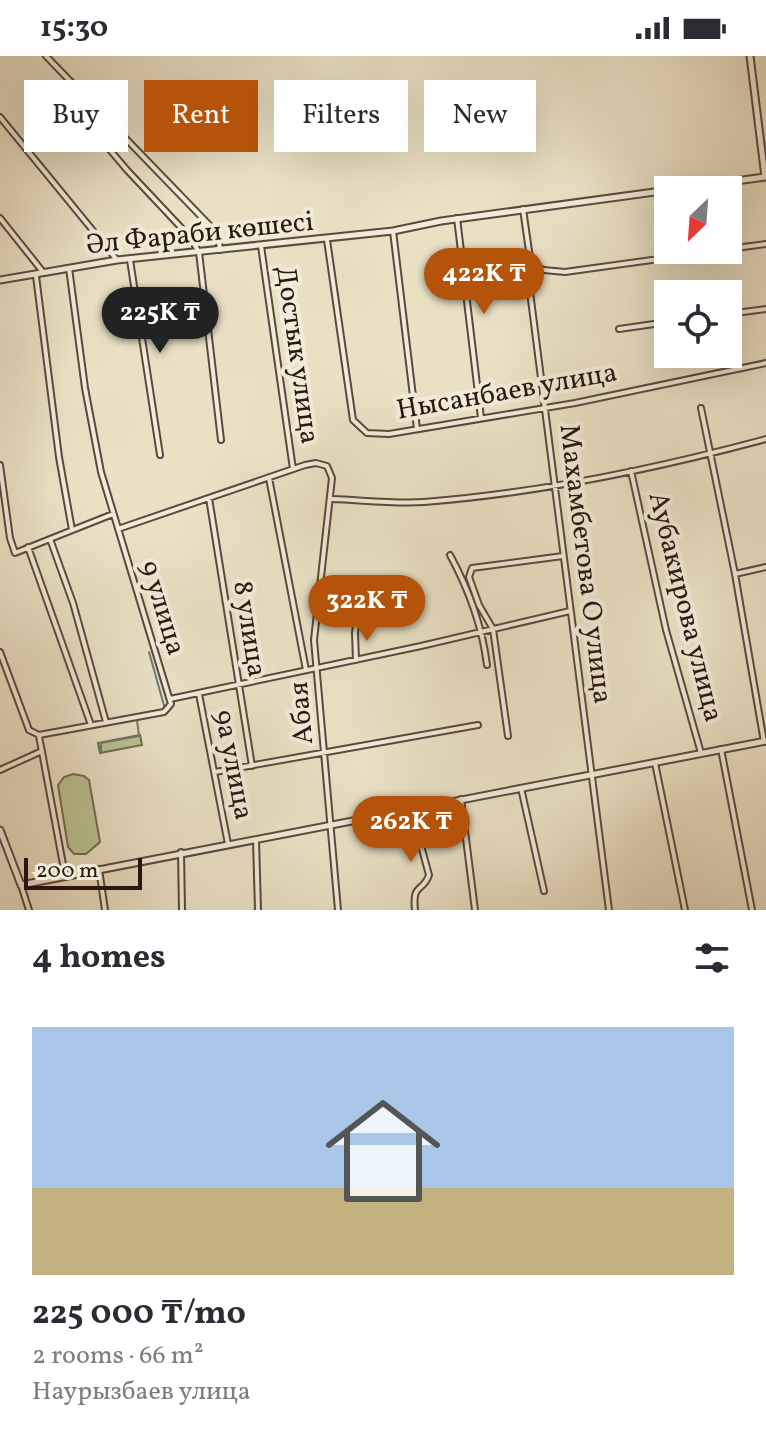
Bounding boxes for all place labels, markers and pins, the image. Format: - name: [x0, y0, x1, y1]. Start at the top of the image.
- pin: 422K ₸: [419, 248, 549, 316]
- pin: 225K ₸: [95, 287, 225, 355]
- pin: 322K ₸: [302, 575, 432, 643]
- pin: 262K ₸: [346, 796, 476, 864]

